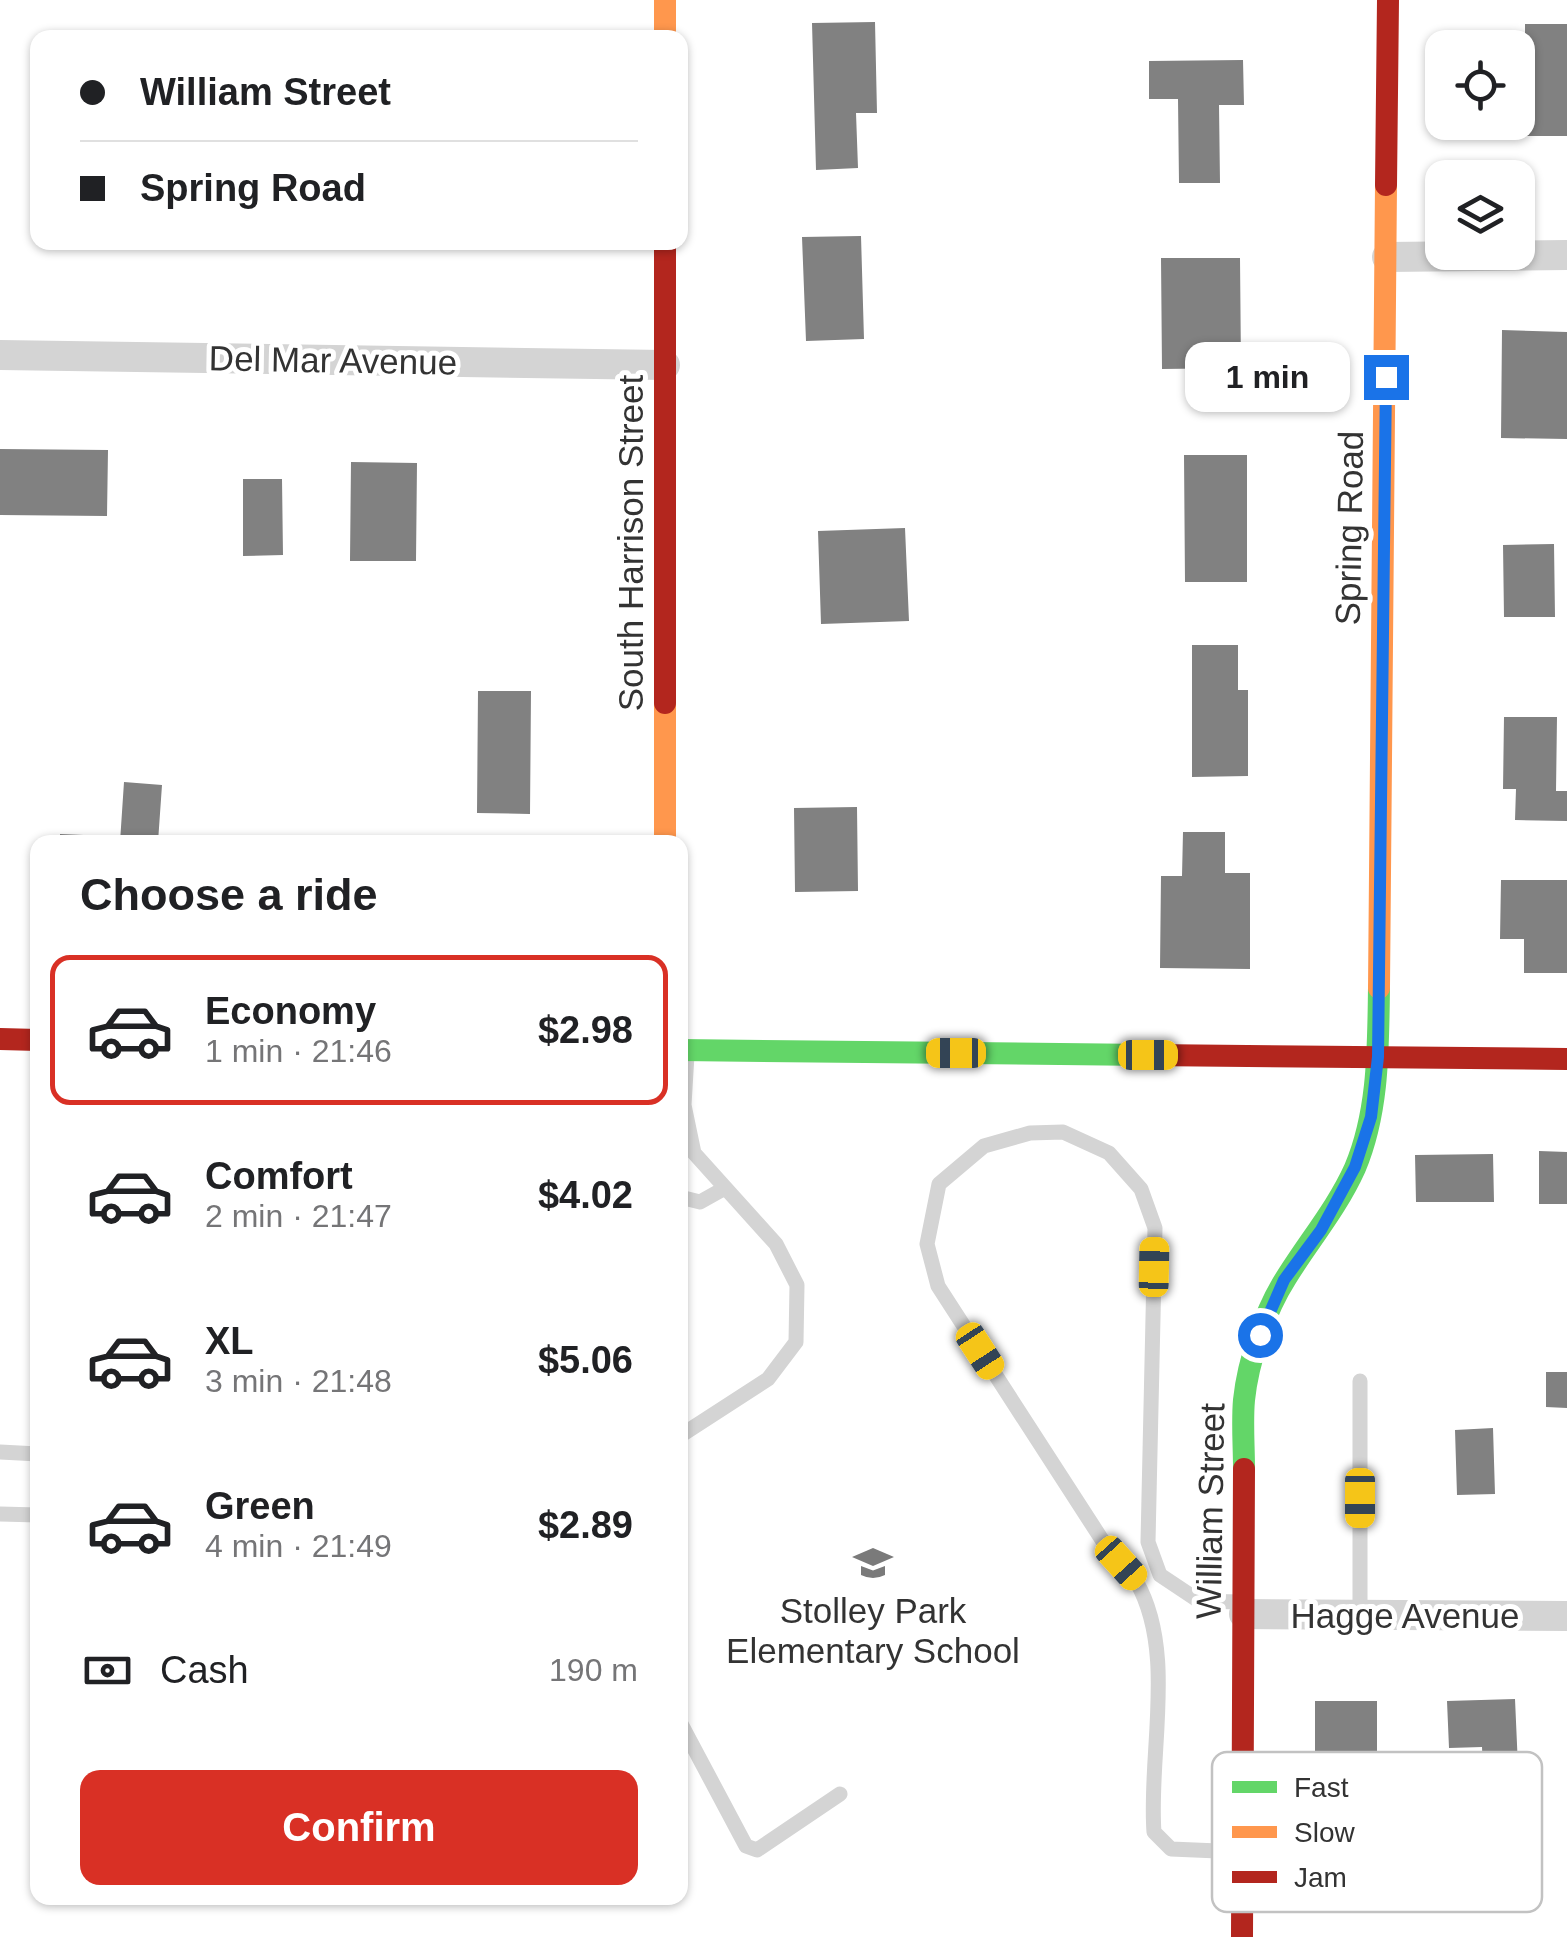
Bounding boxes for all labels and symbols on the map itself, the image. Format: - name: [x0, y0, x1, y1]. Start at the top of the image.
- street label: Del Mar Avenue: [208, 338, 458, 382]
- callout: 1 min: [1186, 342, 1351, 412]
- route end: [1364, 355, 1409, 400]
- street label: South Harrison Street: [611, 374, 650, 711]
- street label: Spring Road: [1328, 430, 1370, 626]
- car: [926, 1038, 986, 1068]
- car: [1118, 1040, 1178, 1070]
- car: [1138, 1237, 1170, 1297]
- route start: [1238, 1313, 1283, 1358]
- car: [951, 1318, 1009, 1384]
- street label: William Street: [1189, 1402, 1231, 1619]
- car: [1345, 1468, 1375, 1528]
- car: [1090, 1531, 1152, 1595]
- school or university icon: Stolley Park Elementary School: [852, 1542, 894, 1584]
- place label: Stolley Park Elementary School: [726, 1591, 1020, 1670]
- street label: Hagge Avenue: [1290, 1596, 1520, 1635]
- legend: [1212, 1752, 1542, 1912]
- text: Fast: [1294, 1772, 1349, 1803]
- text: Slow: [1294, 1817, 1355, 1848]
- text: Jam: [1294, 1862, 1347, 1893]

